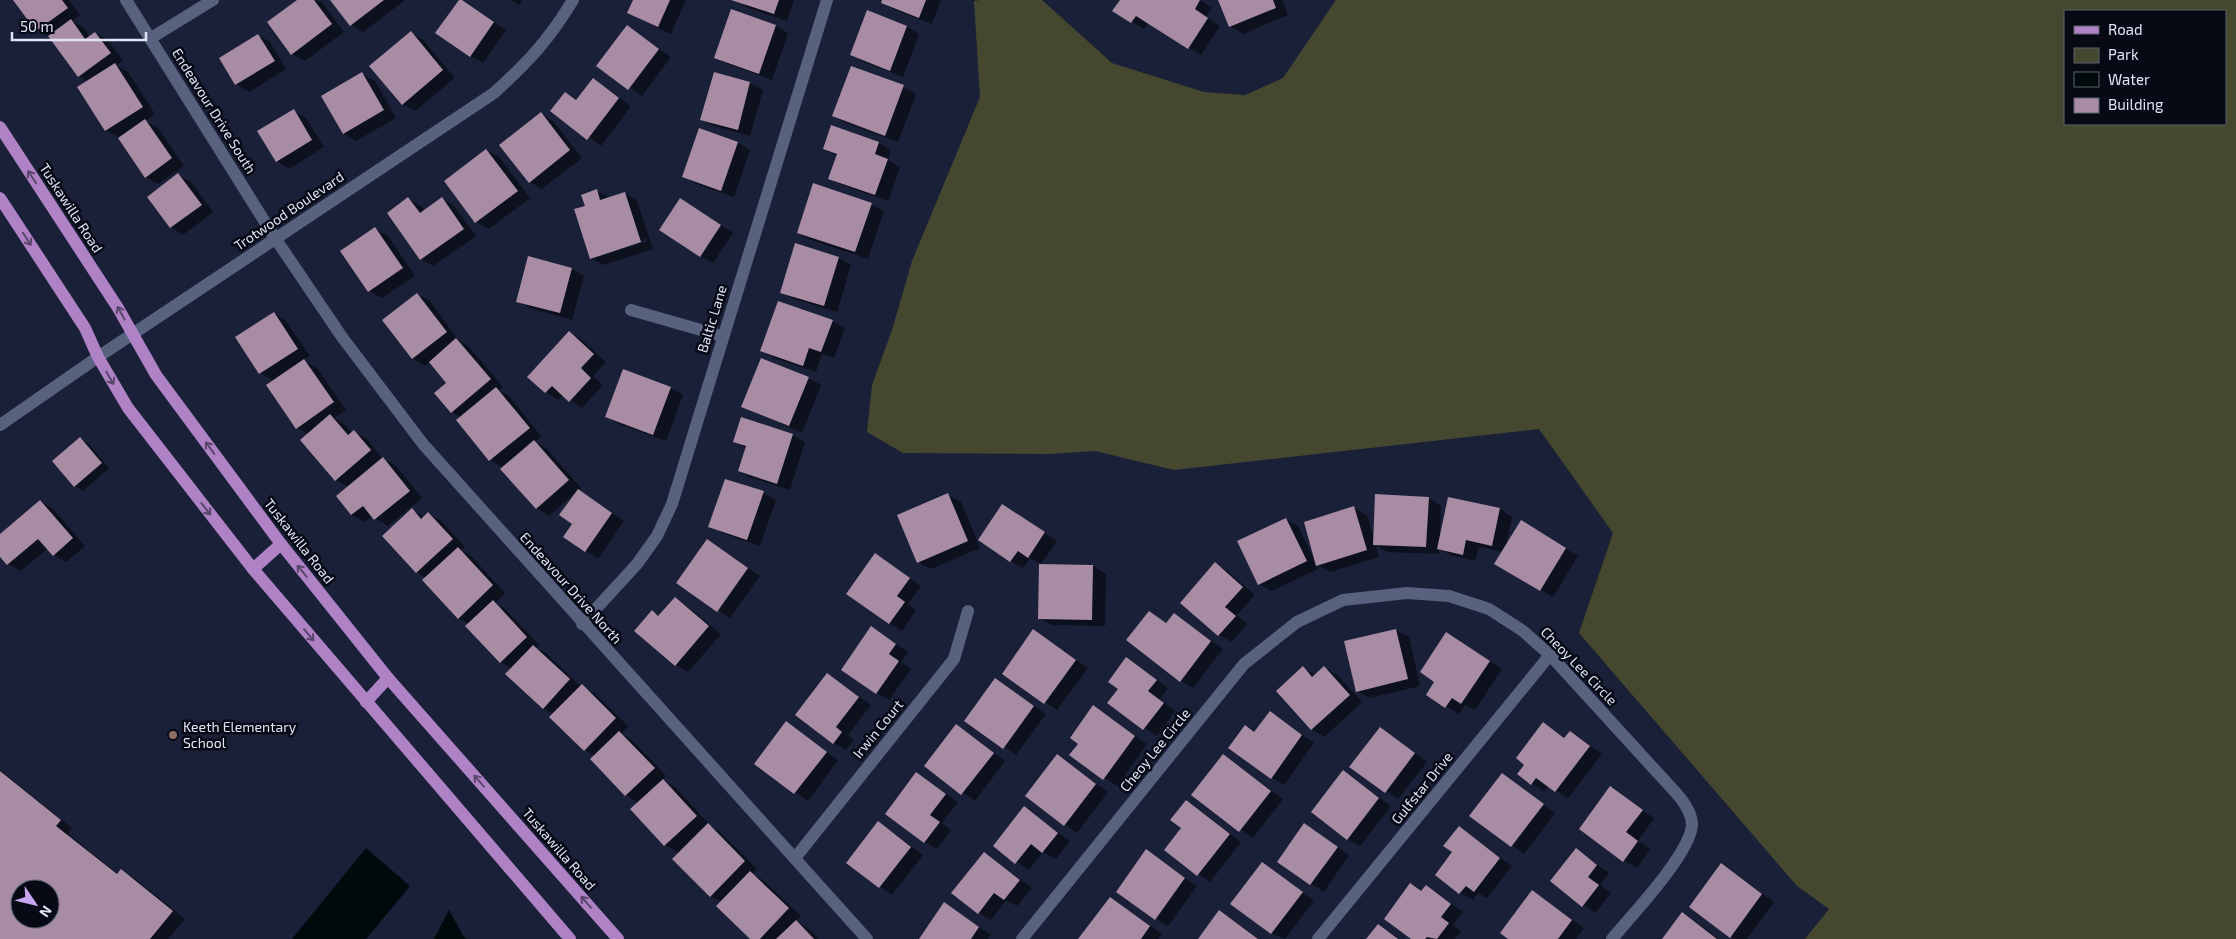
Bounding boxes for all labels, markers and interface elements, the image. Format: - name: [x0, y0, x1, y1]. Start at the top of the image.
- scale bar: [12, 10, 146, 42]
- legend: [2064, 10, 2226, 125]
- text: 50 m: [20, 17, 54, 35]
- text: Road: [2108, 20, 2143, 38]
- street label: Endeavour Drive South: [169, 45, 260, 177]
- text: Park: [2108, 45, 2139, 63]
- text: Water: [2108, 70, 2150, 88]
- text: Building: [2108, 95, 2164, 113]
- street label: Tuskawilla Road: [36, 160, 107, 256]
- street label: Trotwood Boulevard: [231, 168, 347, 254]
- one-way arrow: [27, 170, 37, 184]
- one-way arrow: [22, 231, 32, 245]
- street label: Baltic Lane: [693, 283, 730, 355]
- one-way arrow: [116, 306, 125, 321]
- one-way arrow: [106, 370, 116, 384]
- one-way arrow: [205, 442, 216, 455]
- street label: Tuskawilla Road: [261, 495, 338, 587]
- one-way arrow: [201, 502, 212, 515]
- street label: Endeavour Drive North: [517, 528, 626, 647]
- one-way arrow: [297, 564, 308, 577]
- street label: Cheoy Lee Circle: [1538, 623, 1621, 708]
- one-way arrow: [303, 628, 314, 641]
- street label: Irwin Court: [849, 696, 906, 761]
- street label: Cheoy Lee Circle: [1116, 705, 1193, 795]
- place label: Keeth Elementary School: [183, 718, 297, 751]
- marker: Keeth Elementary School: [167, 729, 179, 741]
- street label: Gulfstar Drive: [1387, 748, 1456, 827]
- one-way arrow: [473, 774, 485, 787]
- street label: Tuskawilla Road: [519, 804, 600, 893]
- north arrow: [10, 879, 60, 929]
- one-way arrow: [580, 896, 592, 909]
- text: N: [36, 903, 56, 921]

